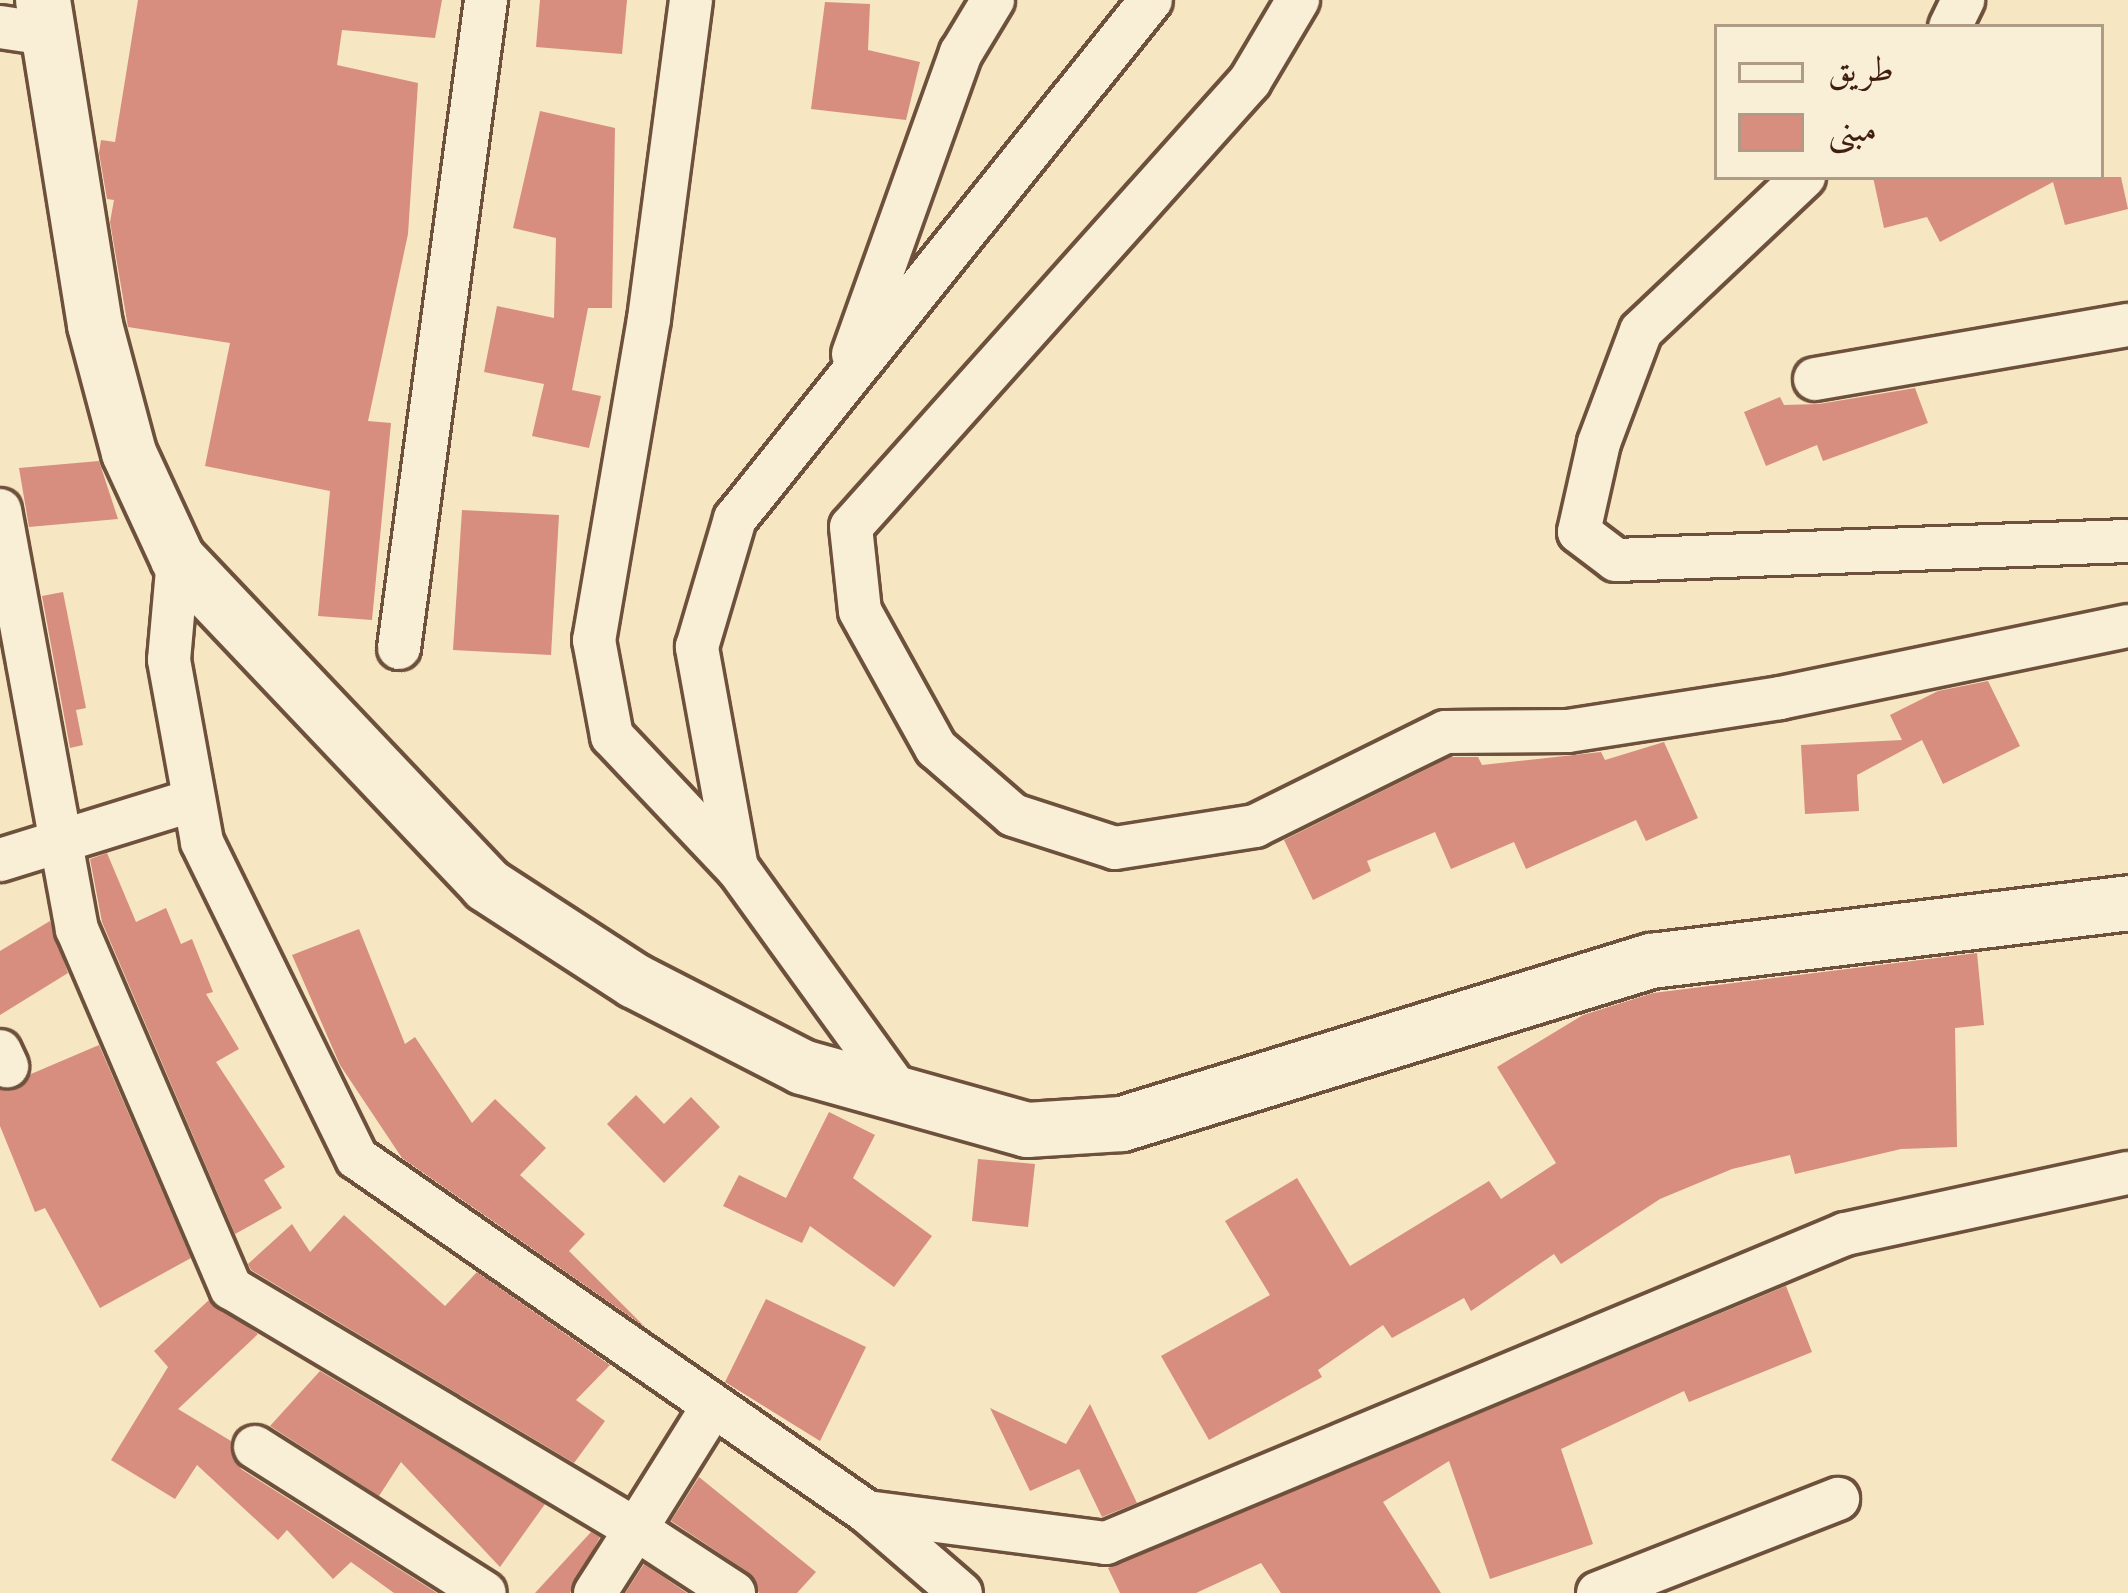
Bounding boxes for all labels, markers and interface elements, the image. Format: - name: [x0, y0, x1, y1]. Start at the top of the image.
- legend: [1714, 24, 2104, 180]
- text: طريق: [1828, 46, 1894, 90]
- text: مبنى: [1828, 106, 1877, 150]

